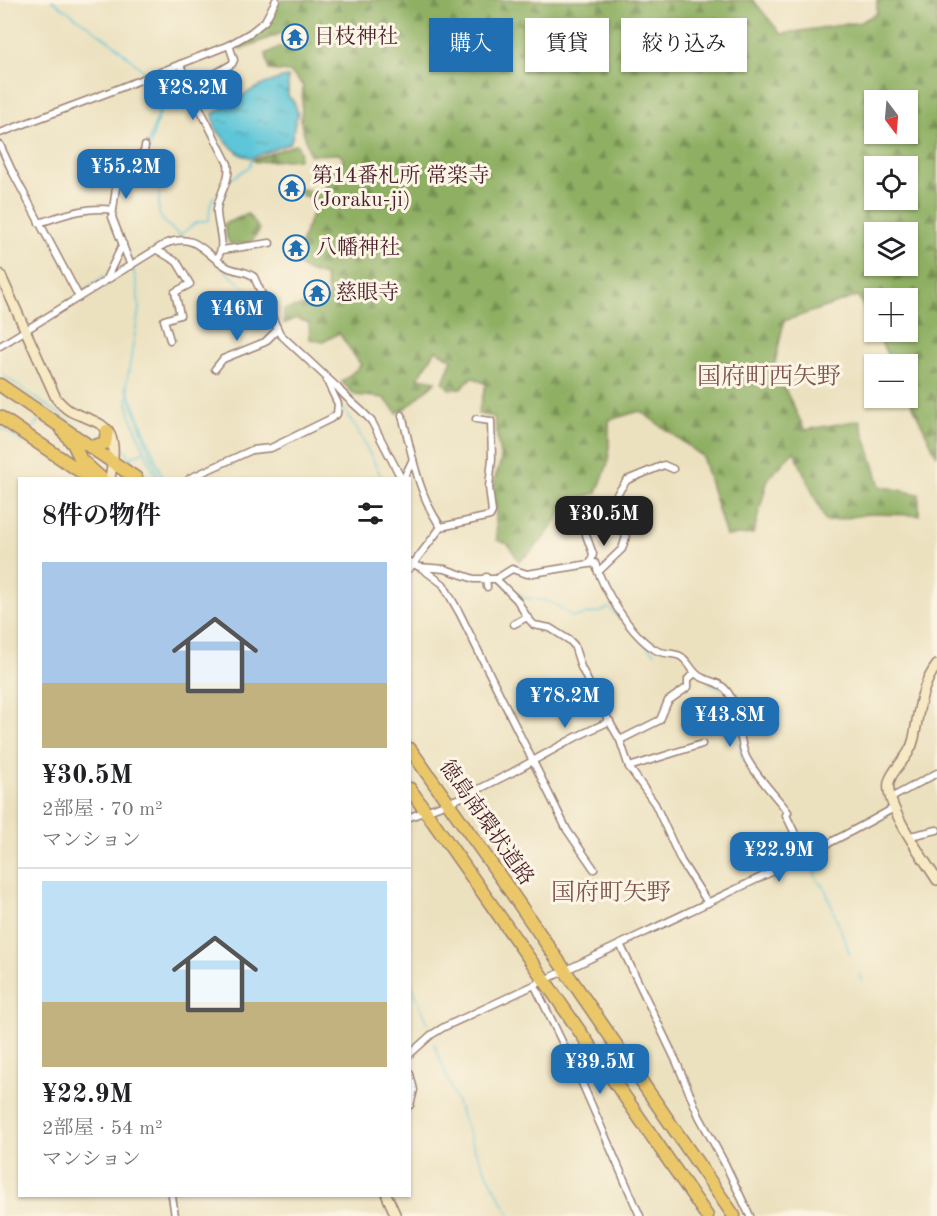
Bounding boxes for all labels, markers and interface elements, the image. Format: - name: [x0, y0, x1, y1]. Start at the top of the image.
- chip: 購入: [429, 18, 513, 72]
- chip: 賃貸: [525, 18, 609, 72]
- chip: 絞り込み: [621, 18, 747, 72]
- temple icon: 日枝神社: [280, 22, 310, 52]
- place label: 日枝神社: [314, 25, 398, 48]
- pin: ¥28.2M: [144, 70, 242, 121]
- text: ¥28.2M: [158, 79, 228, 99]
- north arrow: [864, 90, 918, 144]
- map controls: [864, 90, 918, 408]
- pin: ¥55.2M: [77, 149, 175, 200]
- button: locate: [864, 156, 918, 210]
- text: ¥55.2M: [91, 158, 161, 178]
- place label: 第14番札所 常楽寺 (Joraku-ji): [312, 164, 489, 211]
- temple icon: 第14番札所 常楽寺 (Joraku-ji): [277, 173, 307, 203]
- button: layers: [864, 222, 918, 276]
- temple icon: 八幡神社: [281, 233, 311, 263]
- place label: 八幡神社: [316, 236, 400, 259]
- temple icon: 慈眼寺: [302, 278, 332, 308]
- place label: 慈眼寺: [336, 281, 399, 304]
- button: +: [864, 288, 918, 342]
- pin: ¥46M: [201, 291, 273, 342]
- text: ¥46M: [211, 300, 263, 320]
- button: −: [864, 354, 918, 408]
- district label: 国府町西矢野: [697, 363, 841, 390]
- pin: ¥30.5M: [555, 496, 653, 547]
- icon: filters: [354, 497, 387, 530]
- text: 8件の物件: [42, 504, 161, 530]
- text: ¥30.5M: [569, 505, 639, 525]
- icon: home: [161, 601, 269, 709]
- pin: ¥78.2M: [516, 678, 614, 729]
- text: ¥78.2M: [530, 687, 600, 707]
- pin: ¥43.8M: [681, 697, 779, 748]
- text: ¥43.8M: [695, 706, 765, 726]
- street label: 徳島南環状道路: [435, 756, 538, 889]
- text: ¥30.5M: [42, 763, 133, 789]
- text: 2部屋 · 70 m²: [42, 800, 163, 820]
- text: マンション: [42, 831, 141, 851]
- pin: ¥22.9M: [730, 832, 828, 883]
- text: ¥22.9M: [744, 841, 814, 861]
- district label: 国府町矢野: [551, 879, 671, 906]
- icon: home: [161, 920, 269, 1028]
- pin: ¥39.5M: [551, 1044, 649, 1095]
- text: ¥39.5M: [565, 1053, 635, 1073]
- text: ¥22.9M: [42, 1082, 133, 1108]
- text: 2部屋 · 54 m²: [42, 1119, 163, 1139]
- text: マンション: [42, 1150, 141, 1170]

